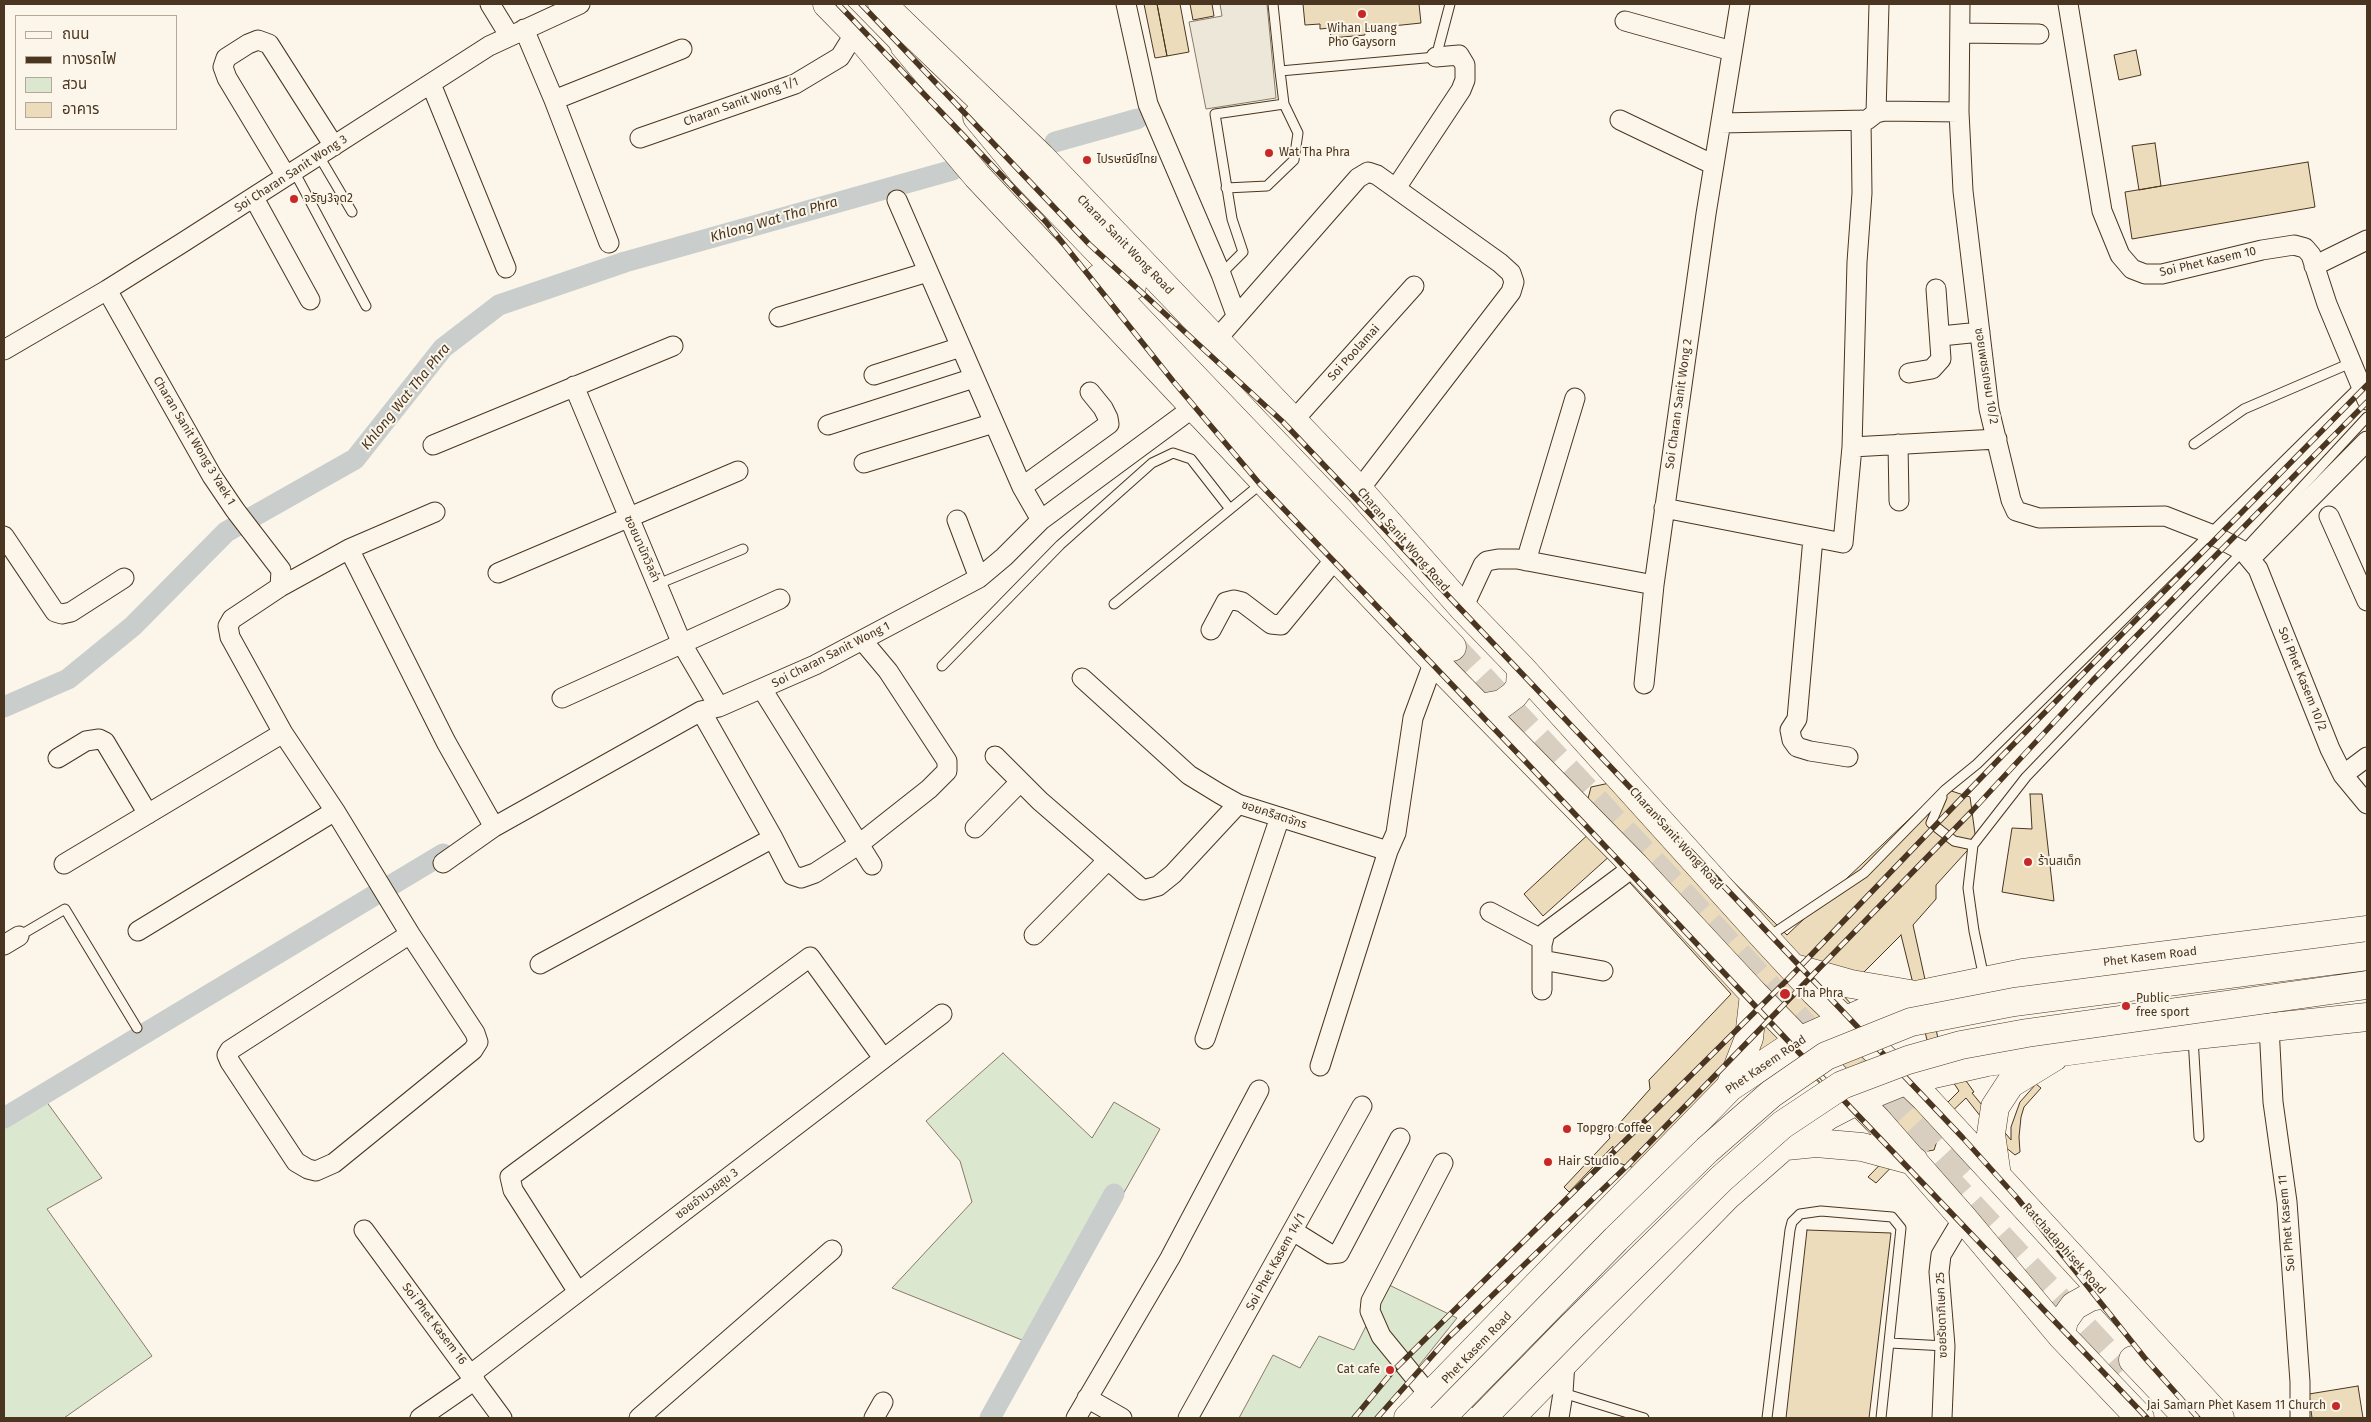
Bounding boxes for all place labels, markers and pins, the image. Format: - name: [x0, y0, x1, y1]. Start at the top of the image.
- marker: Wihan Luang Pho Gaysorn: [1356, 8, 1368, 20]
- place label: Wihan Luang Pho Gaysorn: [1327, 22, 1397, 50]
- place label: Wat Tha Phra: [1279, 146, 1350, 160]
- marker: Wat Tha Phra: [1263, 147, 1275, 159]
- place label: ไปรษณีย์ไทย: [1097, 153, 1157, 167]
- marker: ไปรษณีย์ไทย: [1081, 154, 1093, 166]
- place label: จรัญ3จุด2: [304, 192, 353, 206]
- marker: จรัญ3จุด2: [288, 193, 300, 205]
- place label: ร้านสเต็ก: [2038, 855, 2081, 869]
- marker: ร้านสเต็ก: [2022, 856, 2034, 868]
- marker: Tha Phra: [1778, 987, 1792, 1001]
- place label: Tha Phra: [1796, 987, 1843, 1001]
- place label: Public free sport: [2136, 992, 2189, 1020]
- marker: Public free sport: [2120, 1000, 2132, 1012]
- place label: Topgro Coffee: [1577, 1122, 1652, 1136]
- marker: Topgro Coffee: [1561, 1123, 1573, 1135]
- place label: Hair Studio: [1558, 1155, 1619, 1169]
- marker: Hair Studio: [1542, 1156, 1554, 1168]
- place label: Cat cafe: [1337, 1363, 1380, 1377]
- marker: Cat cafe: [1384, 1364, 1396, 1376]
- place label: Jai Samarn Phet Kasem 11 Church: [2147, 1399, 2326, 1413]
- marker: Jai Samarn Phet Kasem 11 Church: [2330, 1400, 2342, 1412]

